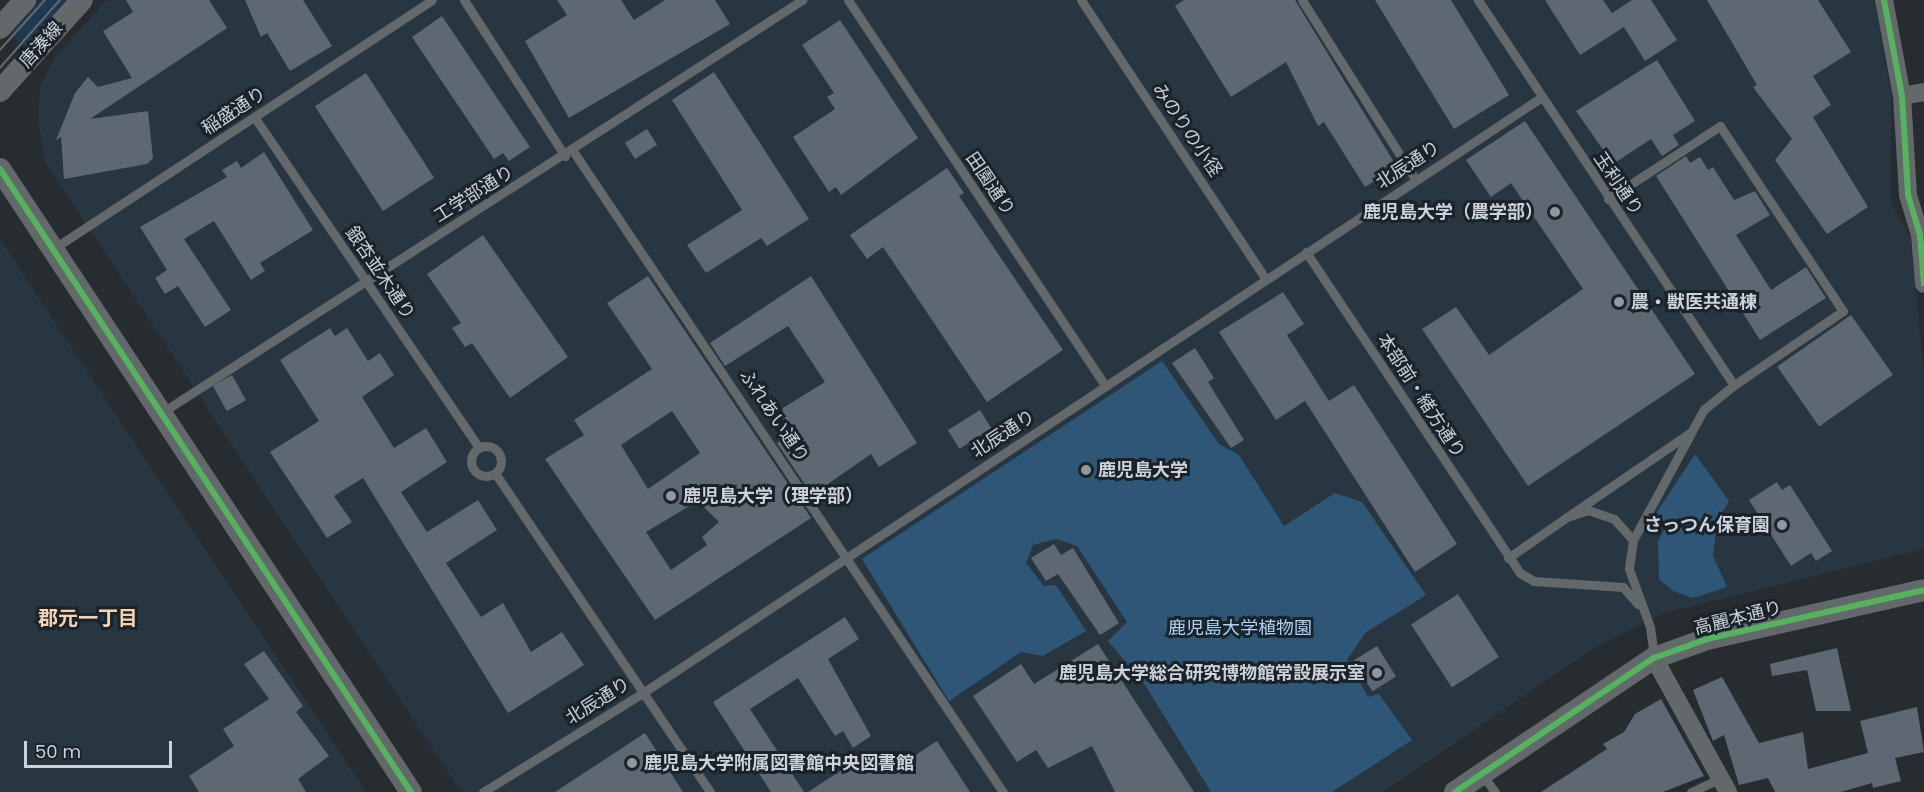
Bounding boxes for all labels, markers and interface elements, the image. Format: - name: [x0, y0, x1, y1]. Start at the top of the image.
- street label: 唐湊線: [15, 18, 67, 72]
- street label: みのりの小径: [1148, 79, 1226, 181]
- street label: 稲盛通り: [198, 82, 270, 140]
- street label: 北辰通り: [1372, 136, 1444, 194]
- street label: 田園通り: [961, 148, 1019, 220]
- street label: 玉利通り: [1589, 148, 1647, 220]
- street label: 工学部通り: [430, 161, 518, 227]
- place label: 鹿児島大学（農学部）: [1363, 201, 1543, 223]
- marker: 鹿児島大学（農学部）: [1548, 205, 1562, 219]
- street label: 銀杏並木通り: [341, 222, 419, 324]
- place label: 農・獣医共通棟: [1631, 291, 1757, 313]
- marker: 農・獣医共通棟: [1612, 295, 1626, 309]
- street label: 本部前・緒方通り: [1373, 330, 1469, 462]
- street label: ふれあい通り: [735, 365, 813, 467]
- street label: 北辰通り: [967, 405, 1039, 463]
- place label: 鹿児島大学: [1098, 459, 1188, 481]
- marker: 鹿児島大学: [1079, 463, 1093, 477]
- place label: 鹿児島大学（理学部）: [683, 485, 863, 507]
- marker: 鹿児島大学（理学部）: [664, 489, 678, 503]
- place label: さっつん保育園: [1644, 514, 1770, 536]
- marker: さっつん保育園: [1775, 518, 1789, 532]
- street label: 高麗本通り: [1692, 597, 1784, 639]
- district label: 郡元一丁目: [38, 606, 138, 630]
- park label: 鹿児島大学植物園: [1168, 617, 1312, 639]
- place label: 鹿児島大学総合研究博物館常設展示室: [1059, 662, 1365, 684]
- marker: 鹿児島大学総合研究博物館常設展示室: [1370, 666, 1384, 680]
- street label: 北辰通り: [562, 673, 634, 729]
- scale bar: [27, 729, 176, 767]
- text: 50 m: [35, 739, 81, 764]
- place label: 鹿児島大学附属図書館中央図書館: [644, 752, 914, 774]
- marker: 鹿児島大学附属図書館中央図書館: [625, 756, 639, 770]

